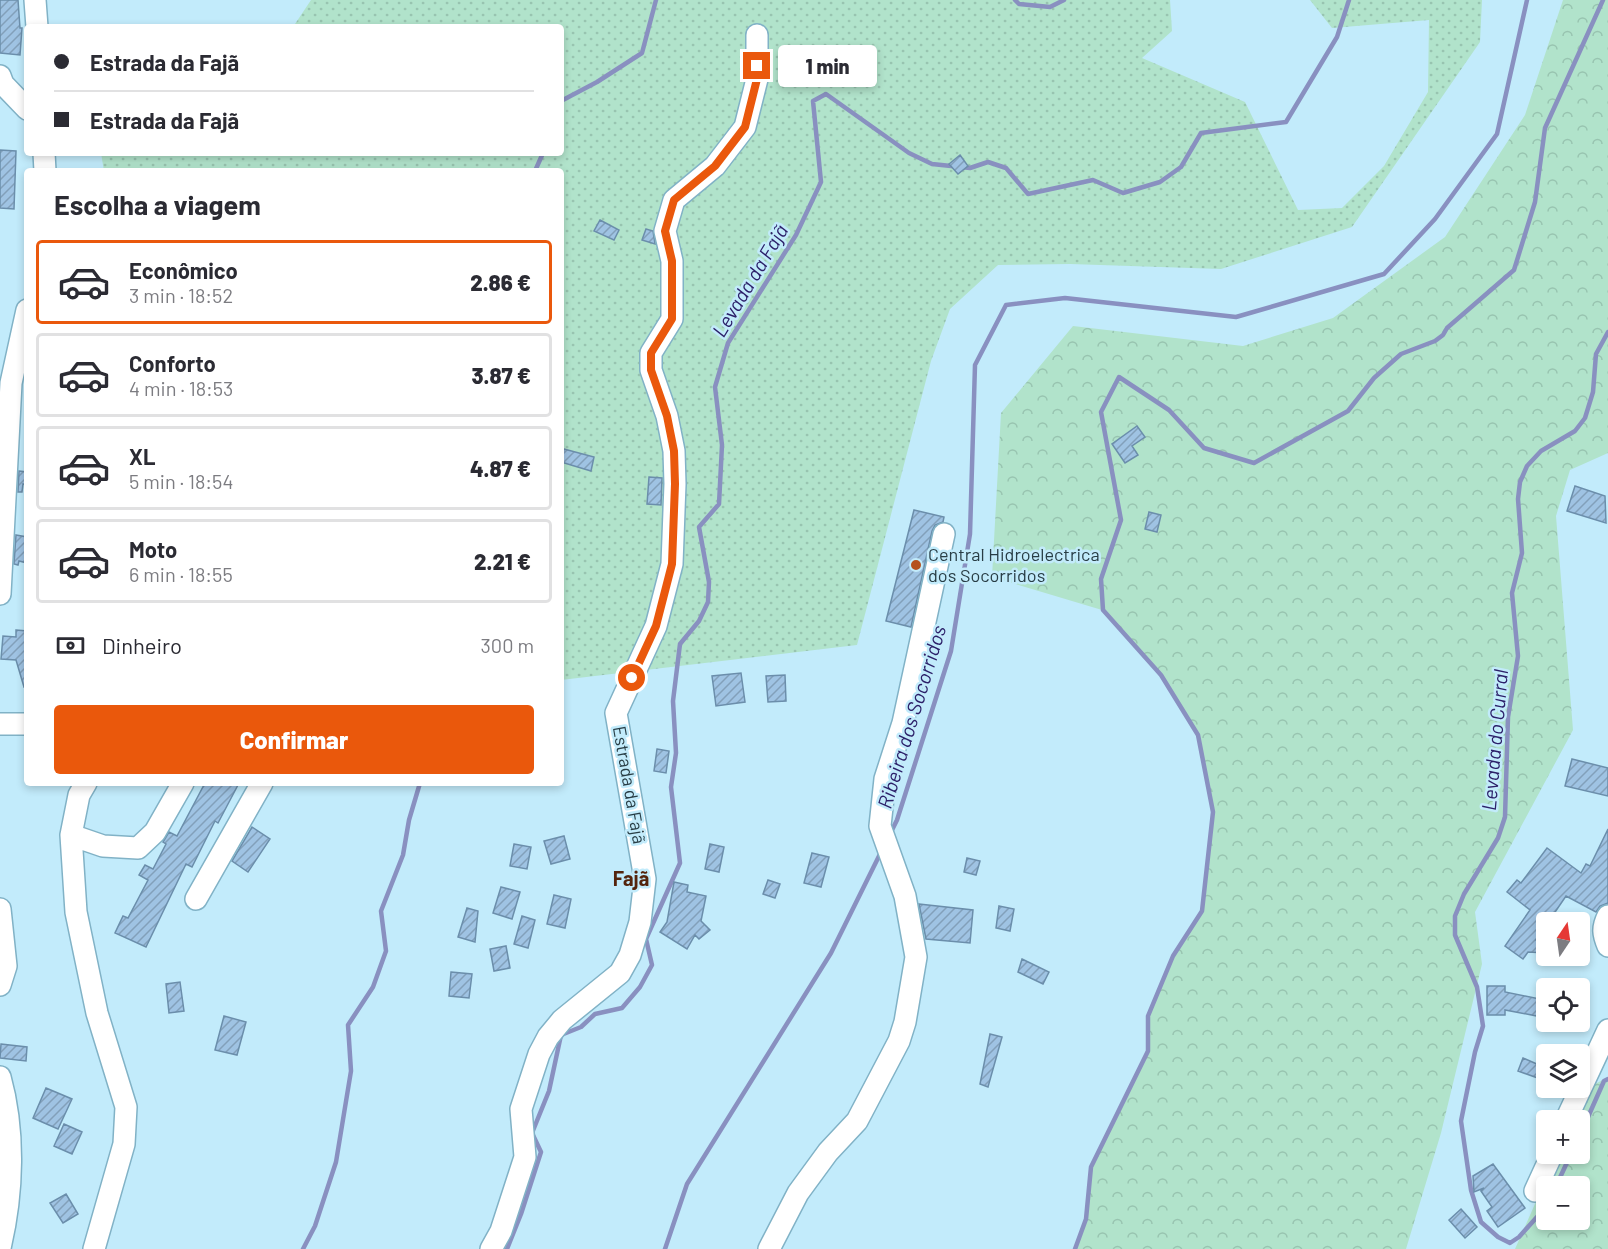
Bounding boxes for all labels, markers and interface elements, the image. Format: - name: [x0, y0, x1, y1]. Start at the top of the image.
- callout: 1 min: [778, 45, 877, 87]
- text: Estrada da Fajã: [90, 49, 239, 75]
- route end: [743, 52, 770, 79]
- text: 1 min: [806, 54, 849, 78]
- text: Estrada da Fajã: [90, 107, 239, 133]
- text: Escolha a viagem: [54, 188, 261, 220]
- water label: Levada da Fajã: [706, 220, 792, 341]
- icon: car: [57, 255, 111, 309]
- text: Econômico: [129, 257, 238, 283]
- text: 2.86 €: [470, 269, 531, 295]
- text: 3 min · 18:52: [129, 283, 233, 307]
- icon: car: [57, 348, 111, 402]
- text: Conforto: [129, 350, 216, 376]
- text: 3.87 €: [472, 362, 531, 388]
- text: 4 min · 18:53: [129, 376, 233, 400]
- icon: car: [57, 441, 111, 495]
- text: XL: [129, 443, 155, 469]
- text: 4.87 €: [470, 455, 531, 481]
- text: 5 min · 18:54: [129, 469, 233, 493]
- icon: car: [57, 534, 111, 588]
- text: Moto: [129, 536, 177, 562]
- place label: Central Hidroelectrica dos Socorridos: [928, 543, 1100, 586]
- text: 2.21 €: [474, 548, 531, 574]
- marker: Central Hidroelectrica dos Socorridos: [909, 558, 923, 572]
- text: 6 min · 18:55: [129, 562, 233, 586]
- water label: Ribeira dos Socorridos: [872, 622, 950, 811]
- icon: cash: [54, 629, 87, 662]
- text: Dinheiro: [102, 632, 182, 658]
- text: 300 m: [481, 633, 534, 657]
- route start: [618, 664, 645, 691]
- water label: Levada do Curral: [1476, 668, 1512, 812]
- button: Confirmar: [54, 705, 534, 774]
- street label: Estrada da Fajã: [609, 724, 651, 846]
- district label: Fajã: [613, 866, 649, 890]
- north arrow: [1536, 912, 1590, 966]
- map controls: [1536, 912, 1590, 1230]
- button: locate: [1536, 978, 1590, 1032]
- button: layers: [1536, 1044, 1590, 1098]
- button: +: [1536, 1110, 1590, 1164]
- button: −: [1536, 1176, 1590, 1230]

